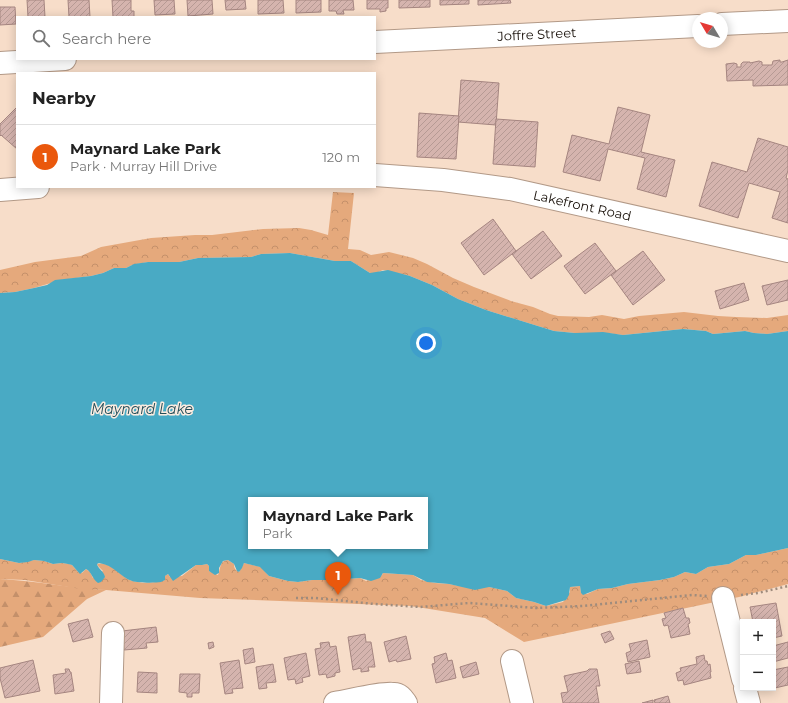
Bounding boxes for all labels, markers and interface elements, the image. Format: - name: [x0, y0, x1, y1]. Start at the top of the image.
- north arrow: [692, 12, 728, 48]
- search box: [16, 16, 376, 60]
- street label: Joffre Street: [496, 24, 577, 44]
- icon: search: [30, 27, 52, 49]
- text: Search here: [62, 29, 151, 48]
- text: Nearby: [32, 88, 96, 108]
- text: Maynard Lake Park: [70, 139, 221, 158]
- text: 1: [42, 149, 48, 165]
- text: 120 m: [322, 149, 360, 165]
- text: Park · Murray Hill Drive: [70, 158, 217, 174]
- street label: Lakefront Road: [532, 186, 633, 224]
- your location: [416, 333, 436, 353]
- water label: Maynard Lake: [91, 400, 193, 418]
- popup: [248, 497, 428, 549]
- text: Maynard Lake Park: [263, 506, 413, 525]
- text: Park: [263, 525, 292, 541]
- pin: 1: [325, 562, 351, 595]
- map controls: [740, 619, 776, 691]
- button: +: [740, 619, 776, 655]
- button: −: [740, 655, 776, 691]

